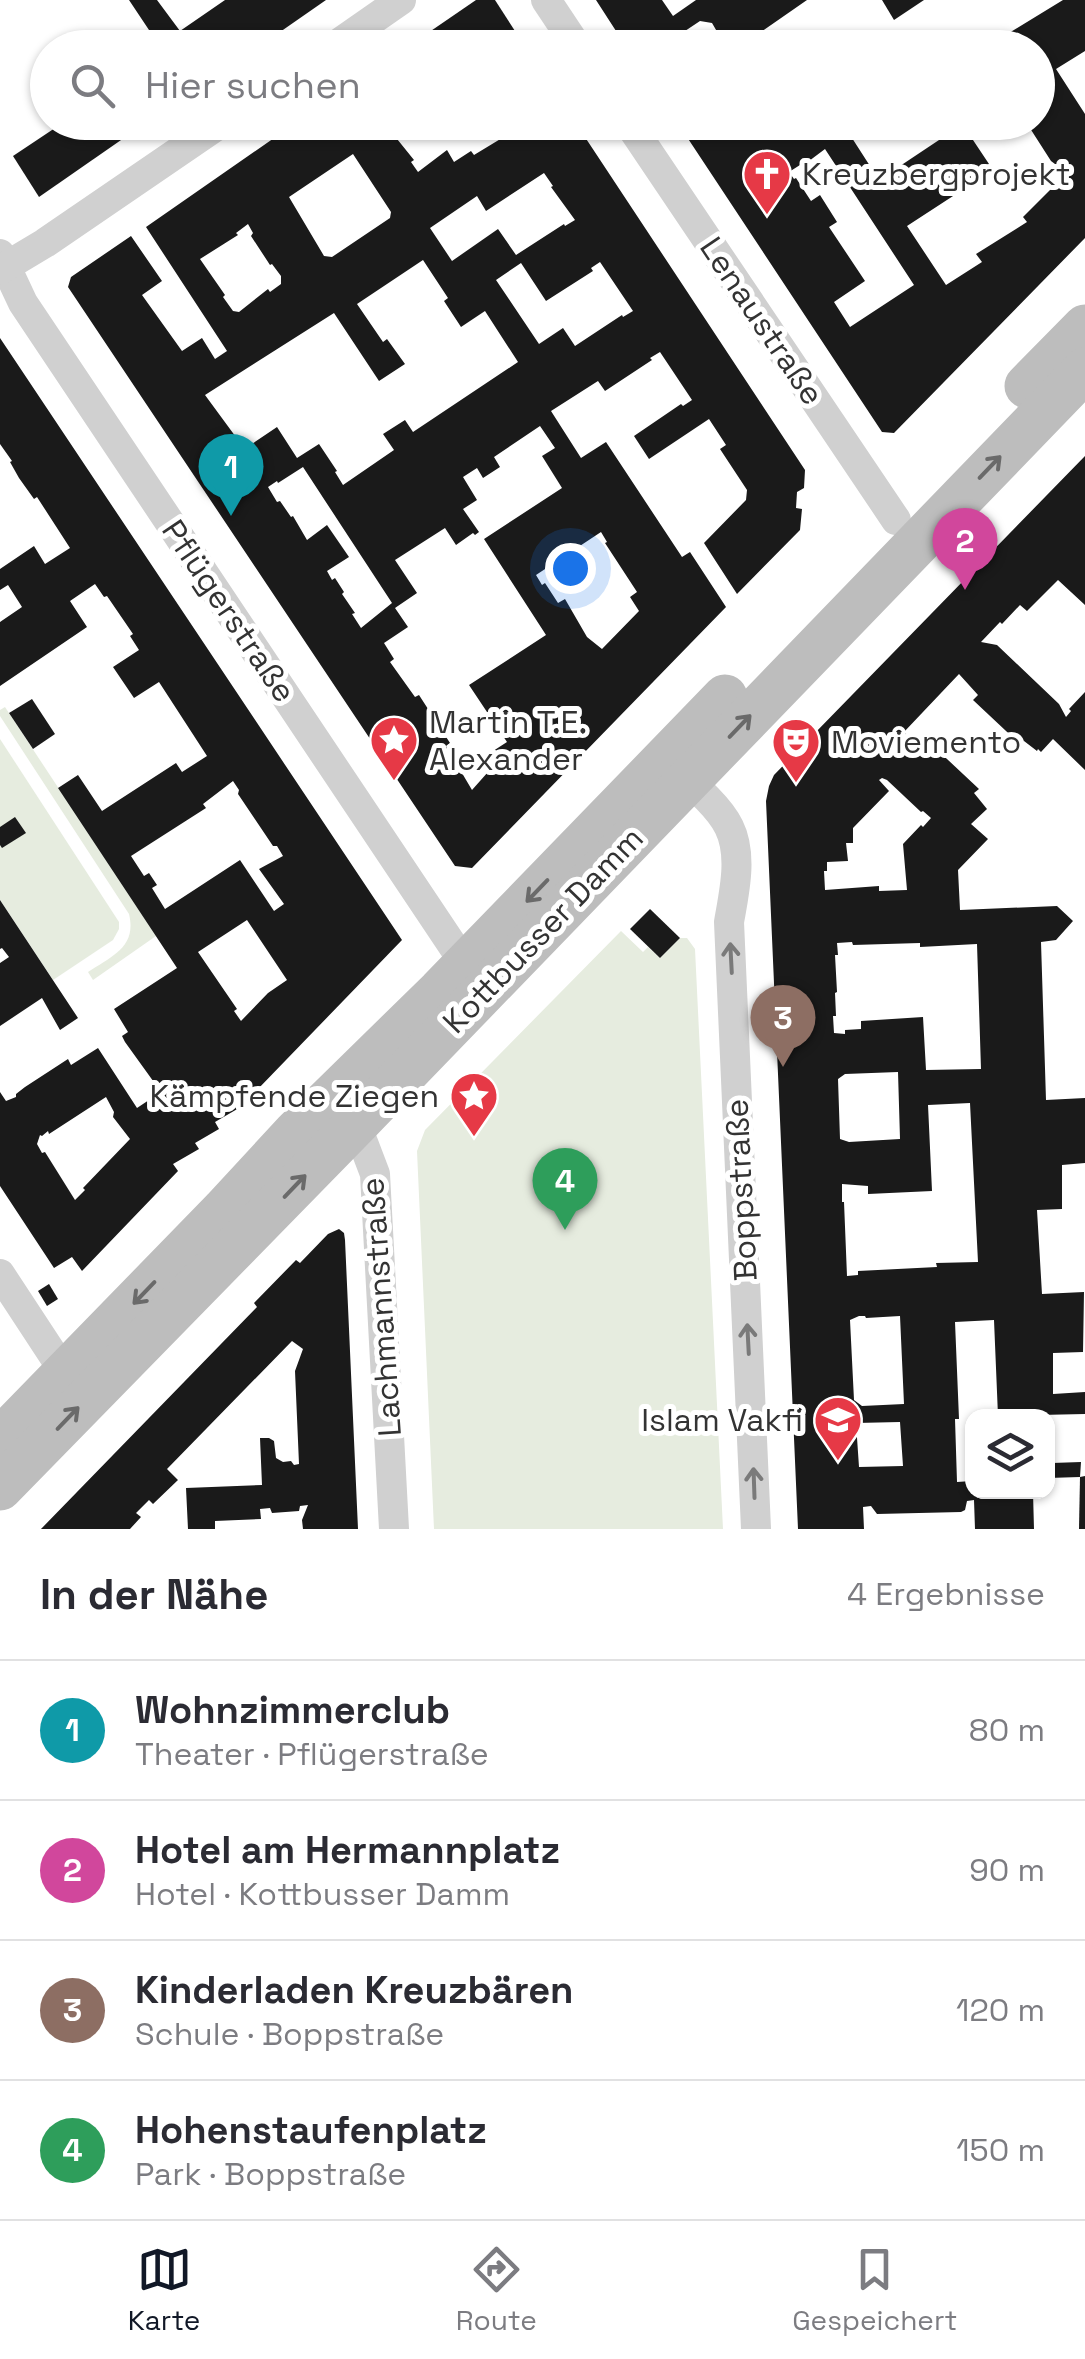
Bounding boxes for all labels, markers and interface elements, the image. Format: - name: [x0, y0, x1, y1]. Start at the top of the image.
- search box: [30, 30, 1055, 140]
- icon: search: [65, 58, 120, 113]
- text: Hier suchen: [145, 61, 361, 109]
- church icon: Kreuzbergprojekt: [741, 148, 793, 216]
- place label: Kreuzbergprojekt: [802, 154, 1070, 194]
- street label: Lenaustraße: [691, 230, 833, 412]
- pin: 1: [198, 434, 264, 516]
- one-way arrow: [978, 455, 1002, 479]
- pin: 2: [932, 508, 998, 590]
- street label: Pflügerstraße: [153, 512, 305, 710]
- your location: [545, 543, 596, 594]
- place label: Martin T.E. Alexander: [429, 702, 587, 779]
- place icon: Martin T.E. Alexander: [368, 714, 420, 782]
- one-way arrow: [728, 714, 752, 738]
- theatre icon: Moviemento: [770, 716, 822, 784]
- place label: Moviemento: [831, 722, 1021, 762]
- street label: Kottbusser Damm: [434, 818, 652, 1042]
- one-way arrow: [525, 879, 549, 903]
- one-way arrow: [721, 943, 740, 975]
- pin: 3: [750, 984, 816, 1067]
- place icon: Kämpfende Ziegen: [448, 1070, 500, 1138]
- place label: Kämpfende Ziegen: [150, 1076, 439, 1116]
- street label: Boppstraße: [716, 1098, 766, 1282]
- pin: 4: [532, 1148, 598, 1230]
- one-way arrow: [283, 1174, 307, 1198]
- street label: Lachmannstraße: [352, 1176, 410, 1438]
- one-way arrow: [132, 1281, 156, 1305]
- one-way arrow: [738, 1323, 757, 1355]
- school or university icon: Islam Vakfi: [812, 1394, 864, 1462]
- place label: Islam Vakfi: [641, 1400, 803, 1440]
- one-way arrow: [56, 1406, 80, 1430]
- map controls: [965, 1409, 1055, 1499]
- button: layers: [965, 1409, 1055, 1499]
- one-way arrow: [745, 1467, 764, 1499]
- text: In der Nähe: [40, 1568, 268, 1621]
- text: 4 Ergebnisse: [847, 1574, 1045, 1614]
- text: Wohnzimmerclub: [135, 1686, 450, 1734]
- text: 1: [65, 1710, 80, 1750]
- text: 80 m: [969, 1710, 1045, 1750]
- text: Theater · Pflügerstraße: [135, 1734, 489, 1774]
- text: Hotel am Hermannplatz: [135, 1826, 560, 1874]
- text: 2: [63, 1850, 82, 1890]
- text: 90 m: [969, 1850, 1045, 1890]
- text: Hotel · Kottbusser Damm: [135, 1874, 510, 1914]
- text: Kinderladen Kreuzbären: [135, 1966, 574, 2014]
- text: 3: [63, 1990, 82, 2030]
- text: 120 m: [956, 1990, 1045, 2030]
- text: Schule · Boppstraße: [135, 2014, 444, 2054]
- text: Hohenstaufenplatz: [135, 2106, 487, 2154]
- text: 4: [62, 2130, 83, 2170]
- text: 150 m: [956, 2130, 1045, 2170]
- text: Park · Boppstraße: [135, 2154, 406, 2194]
- tab: Karte: [128, 2242, 200, 2338]
- tab: Route: [456, 2242, 537, 2338]
- tab: Gespeichert: [792, 2242, 957, 2338]

